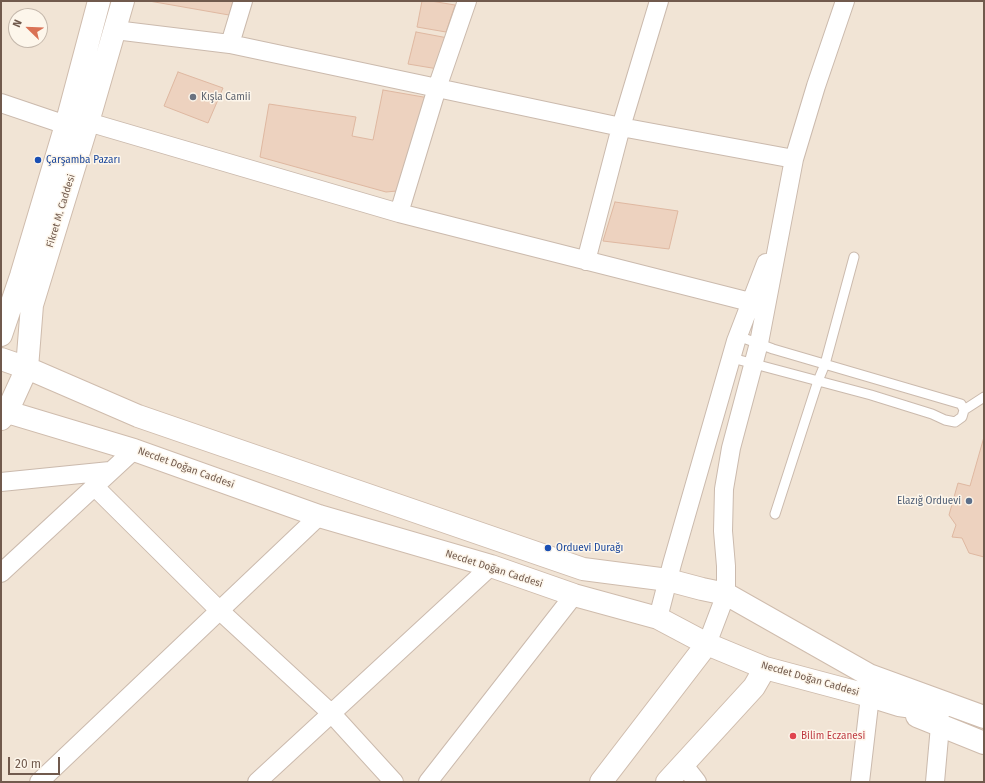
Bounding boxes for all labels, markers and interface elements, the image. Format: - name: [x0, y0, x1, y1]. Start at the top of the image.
- north arrow: [8, 8, 48, 48]
- text: N: [10, 18, 25, 29]
- place label: Kışla Camii: [201, 91, 250, 103]
- marker: Kışla Camii: [188, 92, 198, 102]
- place label: Çarşamba Pazarı: [46, 154, 120, 166]
- marker: Çarşamba Pazarı: [33, 155, 43, 165]
- street label: Fikret M. Caddesi: [44, 173, 78, 249]
- street label: Necdet Doğan Caddesi: [136, 445, 236, 491]
- place label: Elazığ Orduevi: [897, 495, 961, 507]
- marker: Elazığ Orduevi: [964, 496, 974, 506]
- place label: Orduevi Durağı: [556, 542, 623, 554]
- marker: Orduevi Durağı: [543, 543, 553, 553]
- street label: Necdet Doğan Caddesi: [444, 548, 544, 590]
- street label: Necdet Doğan Caddesi: [759, 659, 861, 699]
- place label: Bilim Eczanesi: [801, 730, 865, 742]
- marker: Bilim Eczanesi: [788, 731, 798, 741]
- scale bar: [10, 749, 62, 775]
- text: 20 m: [15, 757, 41, 771]

